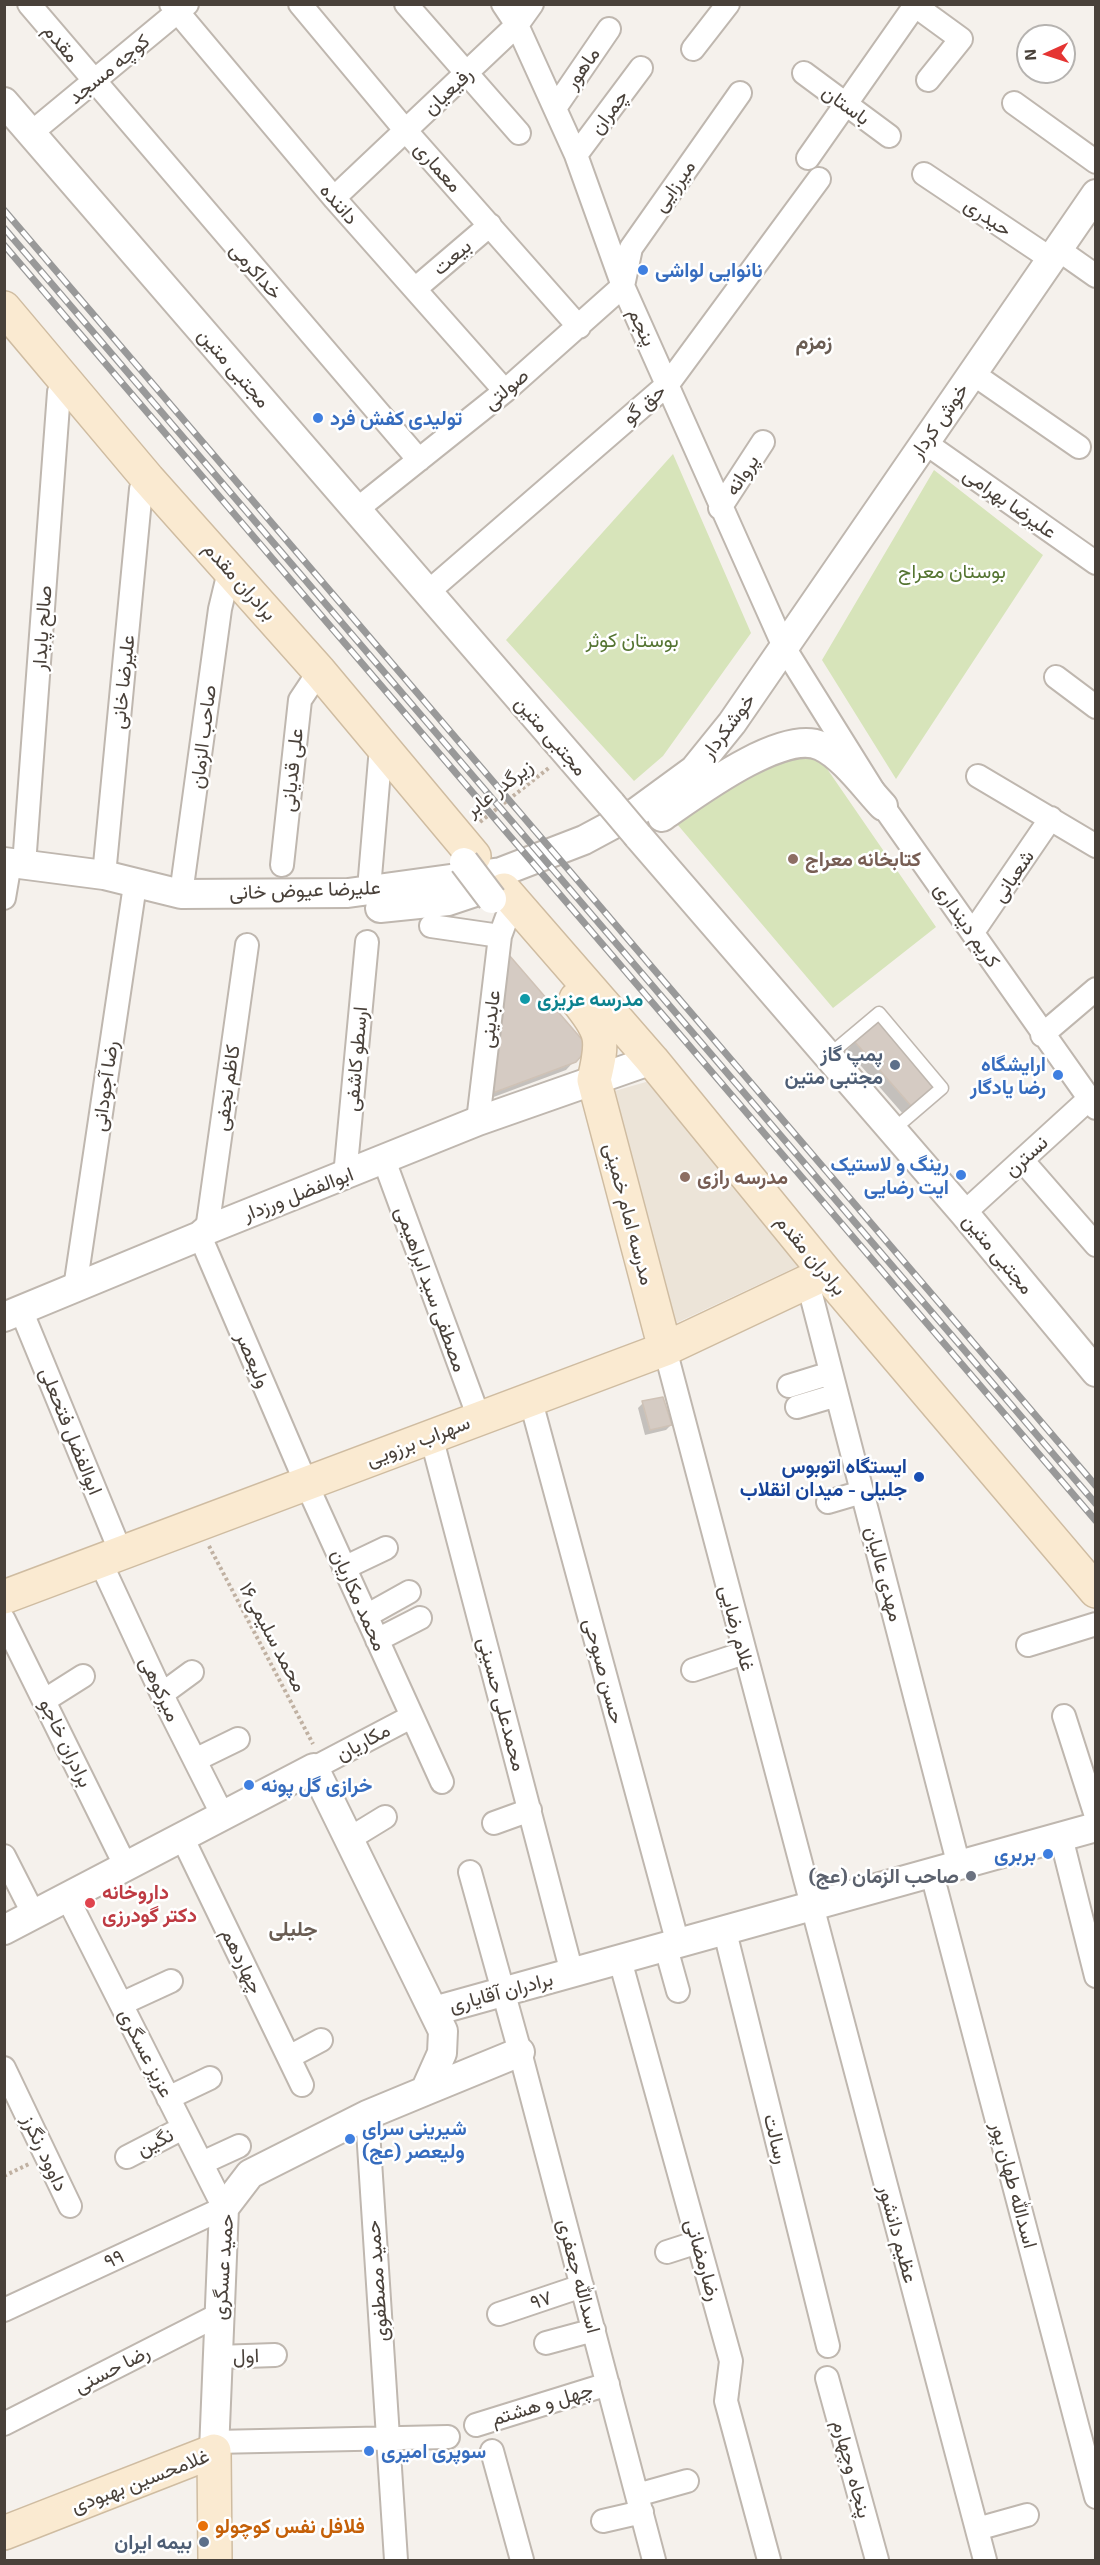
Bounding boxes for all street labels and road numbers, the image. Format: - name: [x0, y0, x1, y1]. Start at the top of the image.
- street label: مقدم: [38, 19, 84, 67]
- street label: کوچه مسجد: [63, 29, 155, 109]
- street label: ماهور: [559, 42, 605, 94]
- street label: رفیعیان: [418, 62, 478, 120]
- street label: باستان: [817, 80, 875, 130]
- street label: چمران: [585, 85, 633, 139]
- street label: معماری: [409, 137, 467, 197]
- street label: میرزایی: [648, 155, 700, 217]
- street label: داننده: [315, 179, 363, 229]
- street label: حیدری: [960, 192, 1016, 242]
- street label: بیعت: [428, 234, 476, 280]
- street label: خداکرمی: [225, 238, 287, 304]
- street label: پنجم: [623, 304, 661, 350]
- street label: مجتبی متین: [193, 323, 275, 413]
- street label: صولتی: [479, 363, 533, 415]
- street label: حق گو: [617, 379, 671, 429]
- street label: خوش کردار: [904, 379, 974, 463]
- street label: پروانه: [720, 450, 764, 500]
- street label: علیرضا بهرامی: [959, 462, 1061, 544]
- street label: برادران مقدم: [198, 537, 282, 625]
- street label: صالح پایدار: [27, 584, 57, 672]
- street label: علیرضا خانی: [106, 634, 140, 730]
- street label: صاحب الزمان: [185, 684, 221, 790]
- street label: خوشکردار: [696, 689, 760, 763]
- street label: مجتبی متین: [510, 691, 592, 781]
- street label: علی قدیانی: [276, 727, 308, 813]
- street label: زیرگدر عابر: [460, 754, 538, 822]
- street label: شعبانی: [987, 845, 1039, 907]
- street label: علیرضا عیوض خانی: [229, 875, 381, 905]
- street label: کریم دینداری: [929, 878, 1005, 972]
- street label: عابدینی: [475, 989, 505, 1049]
- street label: ارسطو کاشفی: [339, 1005, 373, 1113]
- street label: رضا آجودانی: [87, 1039, 123, 1133]
- street label: کاظم نجفی: [209, 1043, 245, 1133]
- street label: نسترن: [999, 1130, 1053, 1182]
- street label: مدرسه امام خمینی: [599, 1140, 659, 1288]
- street label: ابوالفضل ورزدار: [239, 1162, 357, 1226]
- street label: مصطفی سید ابراهیمی: [390, 1203, 472, 1375]
- street label: مجتبی متین: [957, 1209, 1039, 1299]
- street label: برادران مقدم: [770, 1210, 852, 1300]
- street label: ولیعصر: [231, 1328, 275, 1392]
- street label: ابوالفضل فتحعلی: [34, 1364, 108, 1498]
- street label: سهراب برزویی: [363, 1410, 473, 1472]
- street label: مهدی عالیان: [860, 1524, 908, 1624]
- street label: محمد مکاریان: [326, 1545, 392, 1655]
- street label: محمد سلیمی۱۶: [234, 1578, 312, 1696]
- street label: غلام رضایی: [714, 1582, 760, 1674]
- street label: حسن صبوحی: [578, 1616, 630, 1726]
- street label: محمدعلی حسینی: [473, 1634, 531, 1774]
- street label: میرکوهی: [135, 1653, 185, 1725]
- street label: برادران خاجو: [34, 1695, 98, 1791]
- street label: مکاریان: [332, 1718, 394, 1766]
- street label: چهاردهم: [216, 1924, 268, 1998]
- street label: برادران آقایاری: [446, 1967, 556, 2017]
- street label: عزیز عسگری: [113, 2005, 179, 2101]
- street label: داوود رنگرز: [17, 2111, 73, 2195]
- street label: رسالت: [758, 2112, 794, 2166]
- street label: اسدالله طهان پور: [986, 2119, 1042, 2251]
- street label: نگین: [132, 2123, 178, 2161]
- street label: عظیم دانشور: [873, 2182, 923, 2286]
- street label: حمید عسگری: [207, 2213, 239, 2321]
- street label: اسدالله جعفری: [552, 2216, 606, 2336]
- street label: رضارمضانی: [680, 2216, 726, 2304]
- street label: حمید مصطفوی: [361, 2220, 393, 2342]
- street label: ۹۹: [100, 2244, 128, 2274]
- street label: ۹۷: [527, 2285, 555, 2315]
- street label: رضا حسنی: [70, 2340, 154, 2398]
- street label: اول: [232, 2344, 260, 2368]
- street label: چهل و هشتم: [488, 2377, 596, 2431]
- street label: پنجاه وچهارم: [827, 2417, 877, 2521]
- street label: غلامحسین بهبودی: [68, 2444, 212, 2518]

